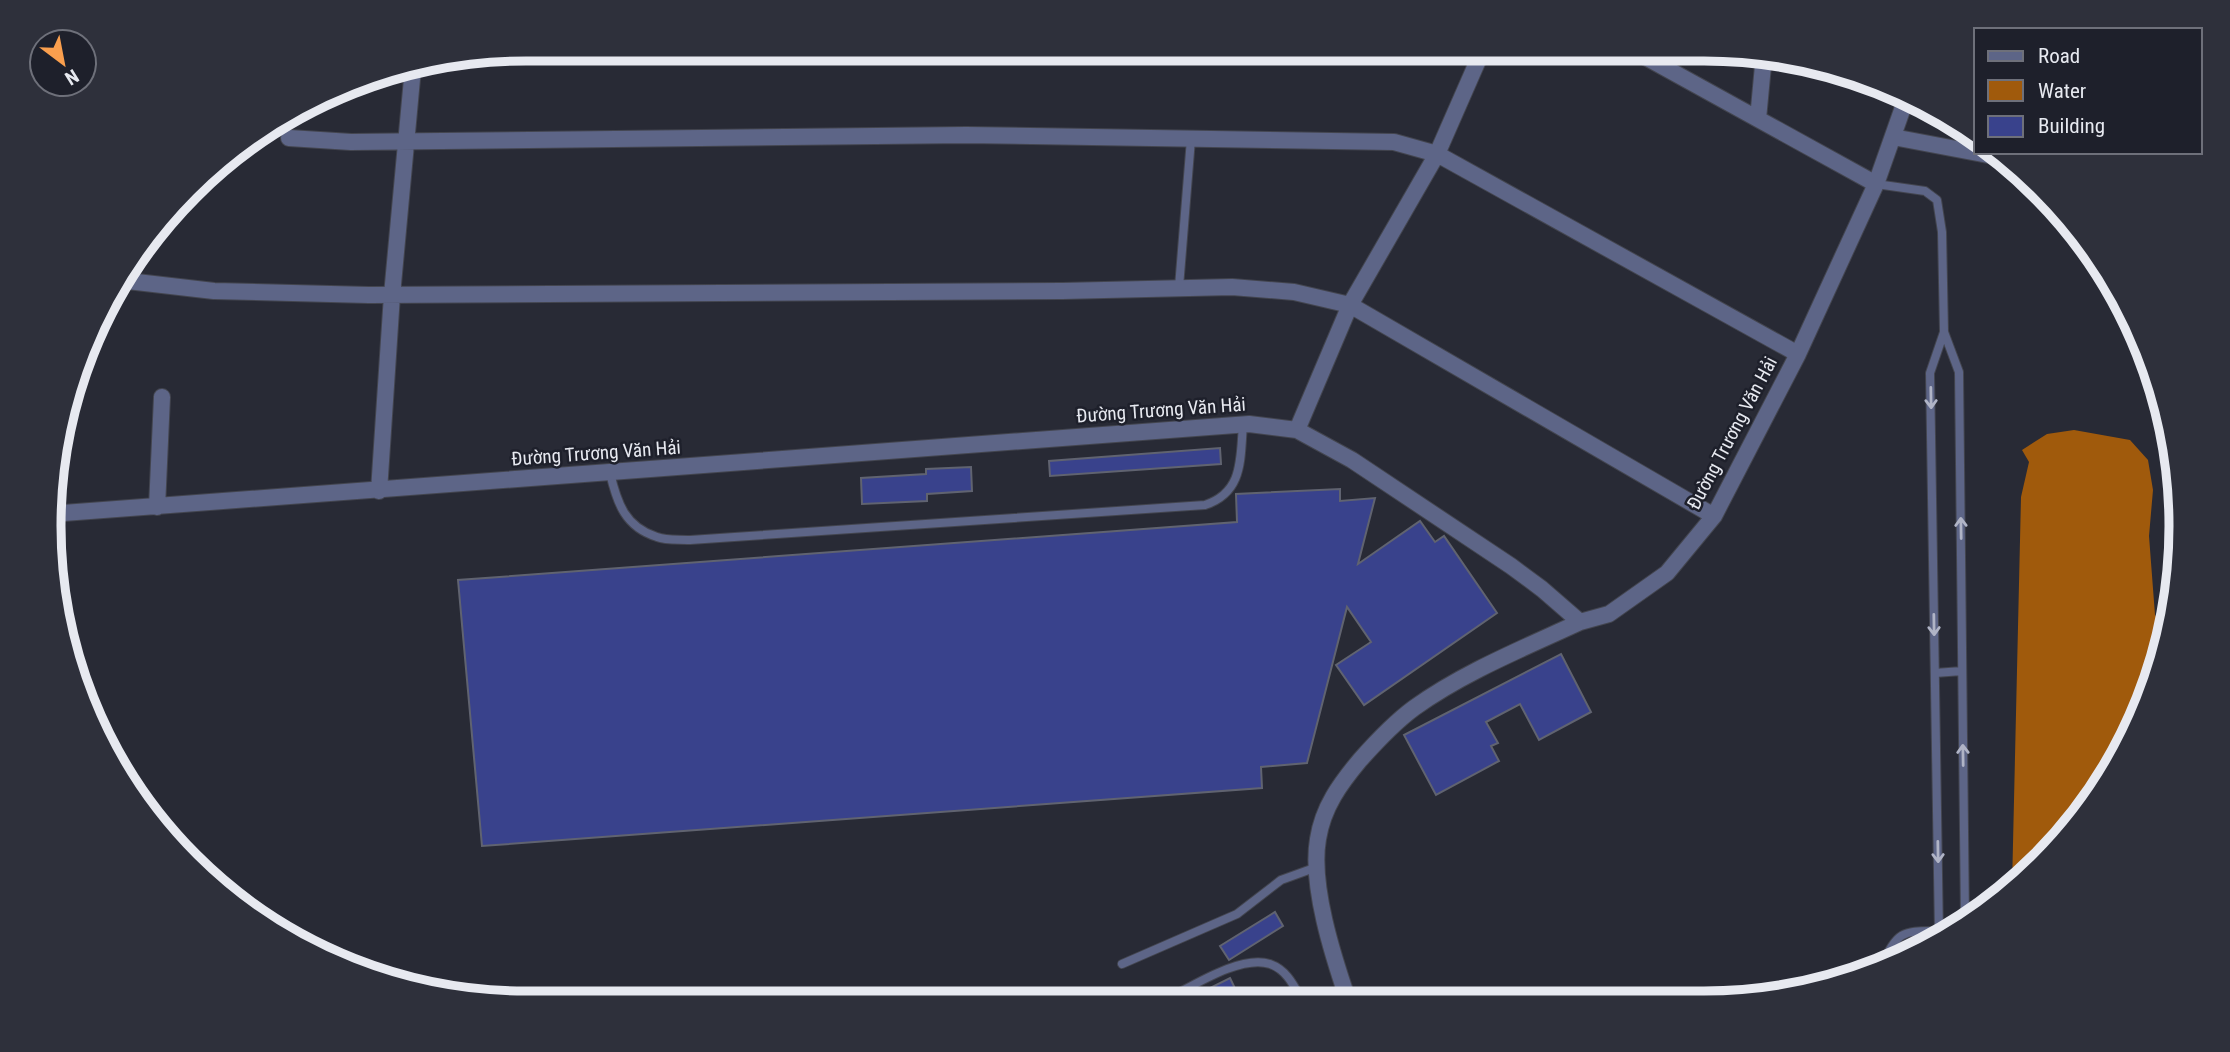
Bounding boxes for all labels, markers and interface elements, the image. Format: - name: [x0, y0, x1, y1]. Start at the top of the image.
- north arrow: [28, 28, 98, 98]
- legend: [1974, 28, 2202, 154]
- text: Road: [2038, 44, 2080, 68]
- text: N: [61, 64, 83, 90]
- text: Water: [2038, 79, 2086, 103]
- text: Building: [2038, 114, 2105, 138]
- street label: Đường Trương Văn Hải: [1682, 353, 1782, 513]
- one-way arrow: [1924, 386, 1938, 409]
- street label: Đường Trương Văn Hải: [1076, 393, 1246, 427]
- street label: Đường Trương Văn Hải: [511, 436, 681, 470]
- one-way arrow: [1954, 517, 1968, 540]
- one-way arrow: [1928, 613, 1941, 636]
- one-way arrow: [1956, 744, 1970, 767]
- one-way arrow: [1931, 841, 1945, 864]

